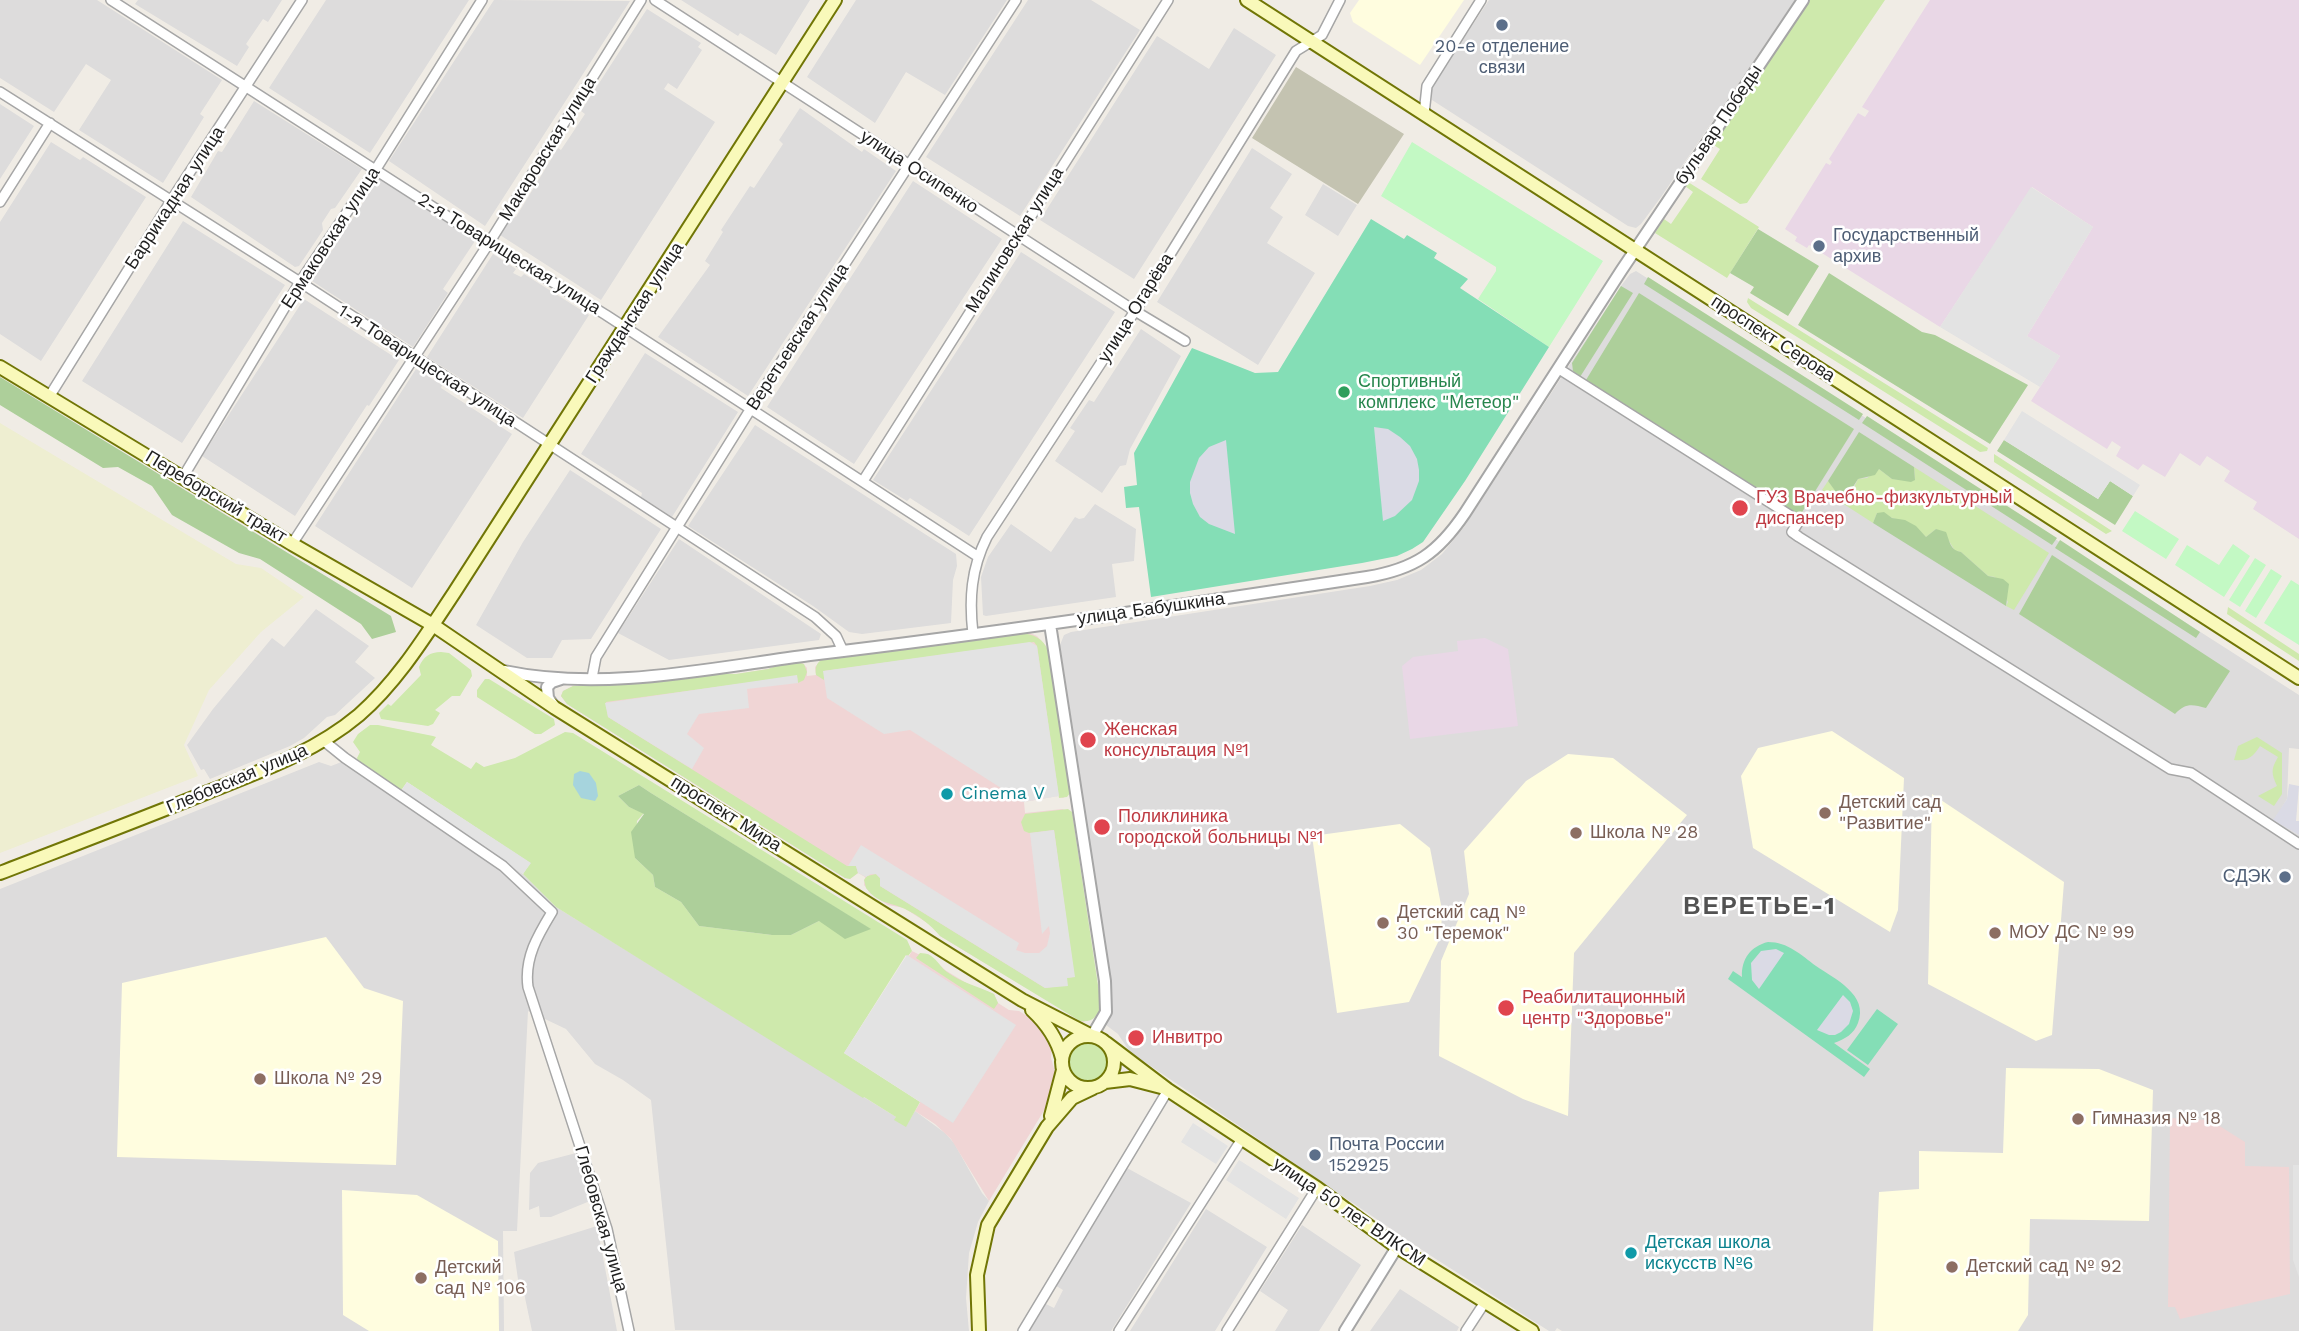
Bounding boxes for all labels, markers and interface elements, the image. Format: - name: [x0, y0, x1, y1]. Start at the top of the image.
- marker: 20-е отделение связи: [1494, 17, 1510, 33]
- place label: 20-е отделение связи: [1435, 36, 1569, 78]
- street label: бульвар Победы: [1671, 61, 1767, 189]
- street label: Макаровская улица: [495, 73, 601, 225]
- street label: Баррикадная улица: [121, 123, 229, 273]
- street label: улица Осипенко: [856, 126, 982, 218]
- street label: Ермаковская улица: [277, 163, 385, 313]
- street label: Малиновская улица: [961, 163, 1069, 317]
- street label: 2-я Товарищеская улица: [414, 189, 604, 319]
- place label: Государственный архив: [1833, 225, 1979, 268]
- street label: Гражданская улица: [581, 238, 689, 388]
- marker: Государственный архив: [1811, 238, 1827, 254]
- street label: улица Огарёва: [1094, 249, 1178, 367]
- street label: Веретьевская улица: [742, 259, 854, 415]
- street label: проспект Серова: [1707, 291, 1839, 387]
- street label: 1-я Товарищеская улица: [334, 300, 520, 432]
- place label: Спортивный комплекс "Метеор": [1358, 371, 1519, 414]
- marker: Спортивный комплекс "Метеор": [1336, 384, 1352, 400]
- street label: Переборский тракт: [142, 446, 290, 548]
- place label: ГУЗ Врачебно-физкультурный диспансер: [1756, 487, 2013, 530]
- marker: ГУЗ Врачебно-физкультурный диспансер: [1730, 498, 1750, 518]
- street label: улица Бабушкина: [1076, 588, 1226, 630]
- place label: Женская консультация №1: [1104, 719, 1249, 762]
- marker: Женская консультация №1: [1078, 730, 1098, 750]
- street label: Глебовская улица: [163, 739, 311, 819]
- street label: проспект Мира: [667, 771, 785, 857]
- place label: Cinema V: [961, 783, 1045, 805]
- marker: Cinema V: [939, 786, 955, 802]
- place label: Детский сад "Развитие": [1839, 792, 1941, 834]
- marker: Детский сад "Развитие": [1817, 805, 1833, 821]
- place label: Поликлиника городской больницы №1: [1118, 806, 1323, 848]
- marker: Поликлиника городской больницы №1: [1092, 817, 1112, 837]
- place label: Школа № 28: [1590, 822, 1698, 844]
- marker: Школа № 28: [1568, 825, 1584, 841]
- place label: СДЭК: [2223, 866, 2271, 888]
- marker: СДЭК: [2277, 869, 2293, 885]
- district label: ВЕРЕТЬЕ-1: [1684, 893, 1836, 921]
- place label: Детский сад № 30 "Теремок": [1397, 902, 1525, 944]
- marker: Детский сад № 30 "Теремок": [1375, 915, 1391, 931]
- place label: МОУ ДС № 99: [2009, 922, 2135, 944]
- marker: МОУ ДС № 99: [1987, 925, 2003, 941]
- place label: Реабилитационный центр "Здоровье": [1522, 987, 1685, 1030]
- marker: Реабилитационный центр "Здоровье": [1496, 998, 1516, 1018]
- place label: Инвитро: [1152, 1027, 1223, 1049]
- marker: Инвитро: [1126, 1028, 1146, 1048]
- place label: Школа № 29: [274, 1068, 382, 1090]
- marker: Школа № 29: [252, 1071, 268, 1087]
- place label: Гимназия № 18: [2092, 1108, 2221, 1130]
- marker: Гимназия № 18: [2070, 1111, 2086, 1127]
- place label: Почта России 152925: [1329, 1134, 1444, 1176]
- street label: Глебовская улица: [570, 1143, 632, 1295]
- marker: Почта России 152925: [1307, 1147, 1323, 1163]
- street label: улица 50 лет ВЛКСМ: [1269, 1153, 1429, 1271]
- place label: Детская школа искусств №6: [1645, 1232, 1770, 1274]
- marker: Детская школа искусств №6: [1623, 1245, 1639, 1261]
- place label: Детский сад № 92: [1966, 1256, 2122, 1278]
- place label: Детский сад № 106: [435, 1257, 526, 1300]
- marker: Детский сад № 92: [1944, 1259, 1960, 1275]
- marker: Детский сад № 106: [413, 1270, 429, 1286]

